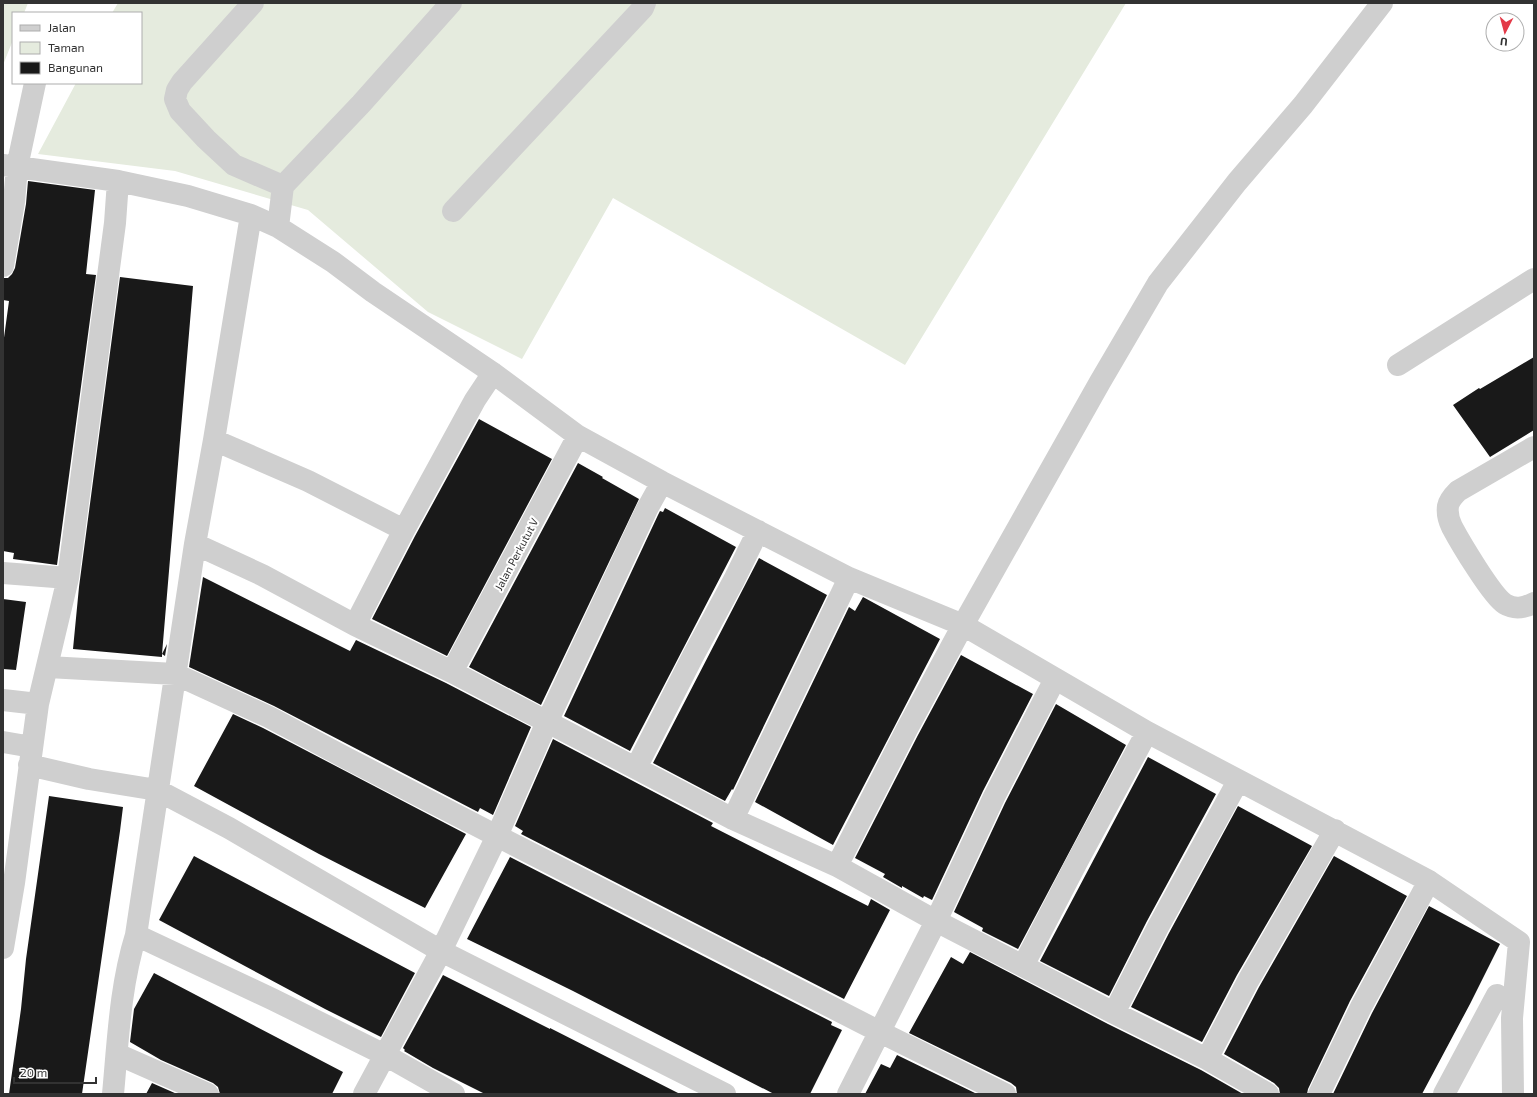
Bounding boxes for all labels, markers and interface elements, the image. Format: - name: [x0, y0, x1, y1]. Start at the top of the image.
- legend: [12, 12, 142, 84]
- north arrow: [1485, 12, 1525, 52]
- text: Jalan: [48, 20, 76, 34]
- text: U: [1499, 36, 1508, 49]
- text: Taman: [48, 40, 85, 54]
- text: Bangunan: [48, 60, 103, 74]
- street label: Jalan Perkutut V: [491, 515, 541, 592]
- scale bar: [14, 1059, 96, 1085]
- text: 20 m: [20, 1065, 47, 1079]

